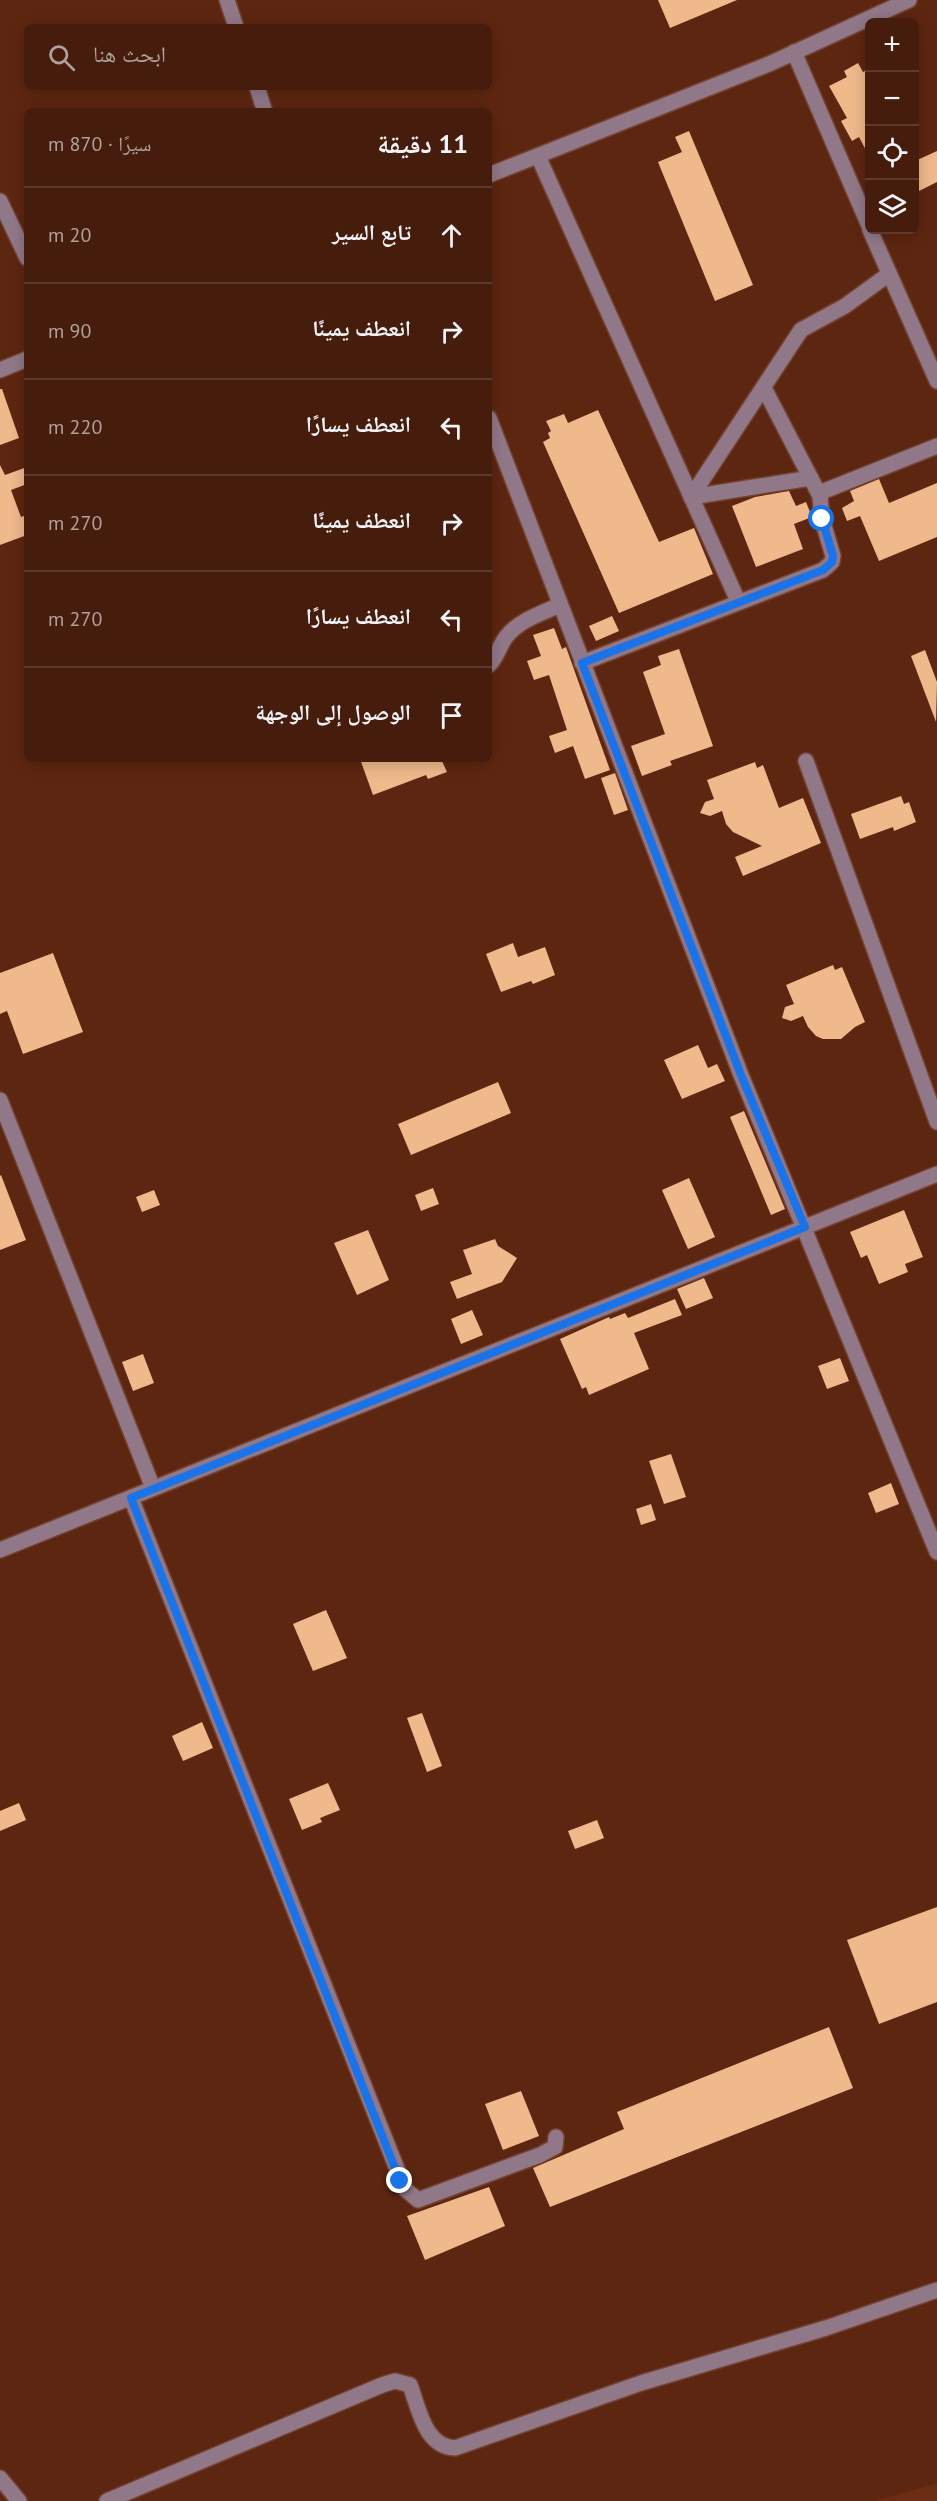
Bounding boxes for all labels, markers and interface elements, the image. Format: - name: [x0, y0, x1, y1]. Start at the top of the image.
- map controls: [865, 18, 919, 234]
- button: +: [865, 18, 919, 72]
- search box: [24, 24, 492, 90]
- text: ابحث هنا: [93, 40, 166, 68]
- icon: search: [45, 41, 78, 74]
- button: −: [865, 72, 919, 126]
- button: locate: [865, 126, 919, 180]
- text: 11 دقيقة: [377, 127, 468, 160]
- text: سيرًا · 870 m: [48, 131, 152, 157]
- button: layers: [865, 180, 919, 234]
- text: تابع السير: [332, 218, 411, 246]
- icon: ahead: [435, 219, 468, 252]
- text: 20 m: [48, 222, 91, 248]
- text: انعطف يمينًا: [312, 314, 411, 342]
- icon: right: [435, 315, 468, 348]
- text: 90 m: [48, 318, 91, 344]
- text: انعطف يسارًا: [306, 410, 411, 438]
- icon: left: [435, 411, 468, 444]
- text: 220 m: [48, 414, 102, 440]
- route start: [808, 505, 834, 531]
- text: انعطف يمينًا: [312, 506, 411, 534]
- icon: right: [435, 507, 468, 540]
- text: 270 m: [48, 510, 102, 536]
- text: انعطف يسارًا: [306, 602, 411, 630]
- icon: left: [435, 603, 468, 636]
- text: 270 m: [48, 606, 102, 632]
- text: الوصول إلى الوجهة: [255, 698, 411, 726]
- icon: arrive: [435, 699, 468, 732]
- route end: [386, 2167, 412, 2193]

